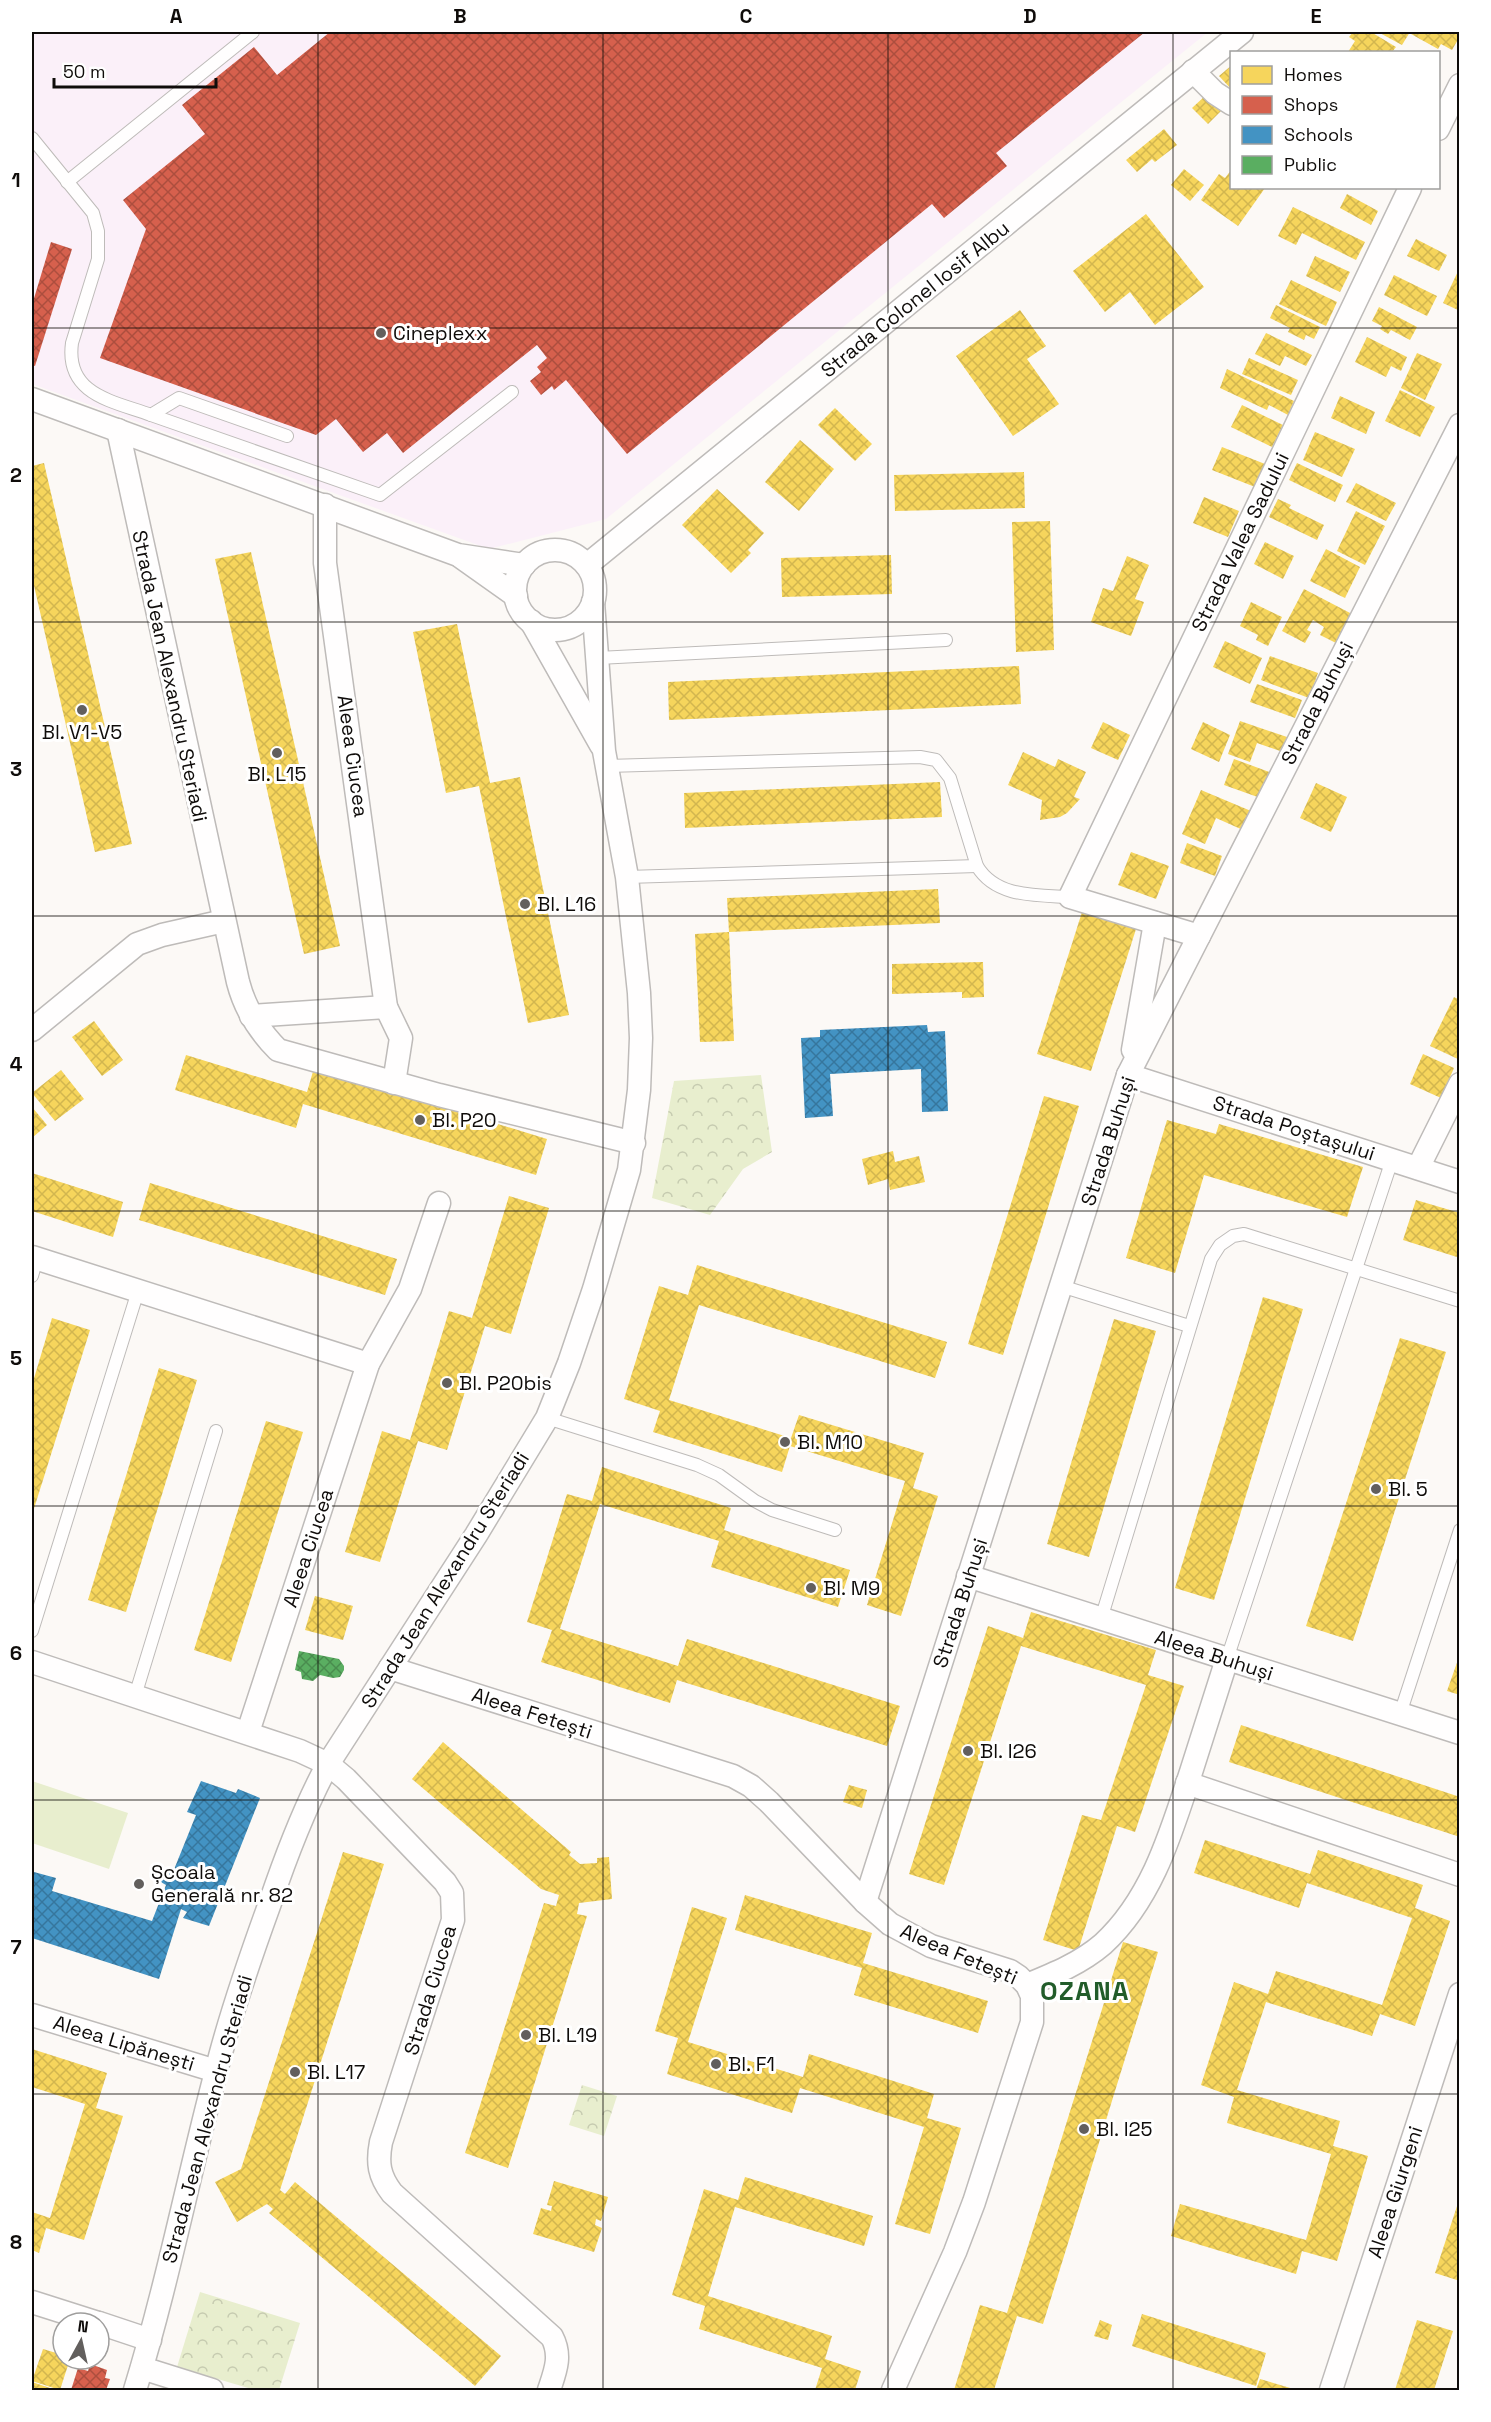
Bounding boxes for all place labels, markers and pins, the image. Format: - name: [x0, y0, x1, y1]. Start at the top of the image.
- place label: Cineplexx: [393, 320, 488, 346]
- marker: Cineplexx: [374, 326, 388, 340]
- marker: Bl. V1-V5: [75, 703, 89, 717]
- place label: Bl. V1-V5: [42, 719, 122, 745]
- marker: Bl. L15: [270, 746, 284, 760]
- place label: Bl. L15: [248, 761, 306, 787]
- place label: Bl. L16: [537, 891, 596, 917]
- marker: Bl. L16: [518, 897, 532, 911]
- place label: Bl. P20: [432, 1107, 497, 1133]
- marker: Bl. P20: [413, 1113, 427, 1127]
- place label: Bl. P20bis: [459, 1370, 552, 1396]
- marker: Bl. P20bis: [440, 1376, 454, 1390]
- place label: Bl. M10: [797, 1429, 863, 1455]
- marker: Bl. M10: [778, 1435, 792, 1449]
- place label: Bl. 5: [1388, 1476, 1428, 1502]
- marker: Bl. 5: [1369, 1482, 1383, 1496]
- place label: Bl. M9: [823, 1575, 880, 1601]
- marker: Bl. M9: [804, 1581, 818, 1595]
- place label: Bl. I26: [980, 1738, 1037, 1764]
- marker: Bl. I26: [961, 1744, 975, 1758]
- place label: Școala Generală nr. 82: [151, 1859, 293, 1908]
- marker: Școala Generală nr. 82: [132, 1877, 146, 1891]
- place label: Bl. L19: [538, 2022, 597, 2048]
- marker: Bl. L19: [519, 2028, 533, 2042]
- place label: Bl. F1: [728, 2051, 775, 2077]
- marker: Bl. F1: [709, 2057, 723, 2071]
- place label: Bl. L17: [307, 2059, 365, 2085]
- marker: Bl. L17: [288, 2065, 302, 2079]
- place label: Bl. I25: [1096, 2116, 1153, 2142]
- marker: Bl. I25: [1077, 2122, 1091, 2136]

